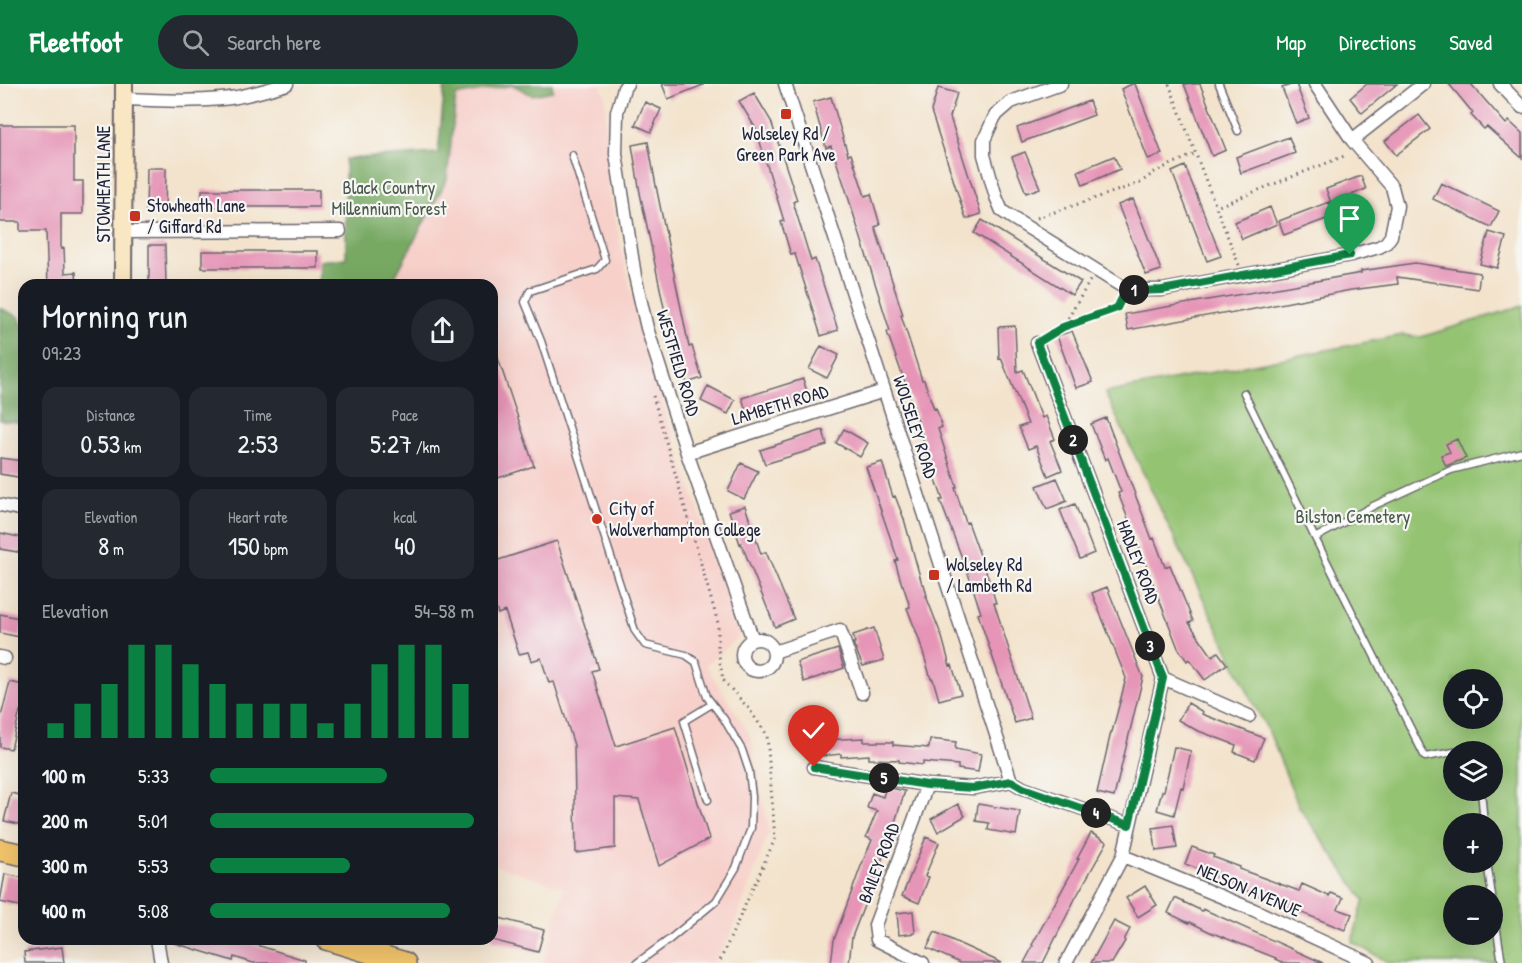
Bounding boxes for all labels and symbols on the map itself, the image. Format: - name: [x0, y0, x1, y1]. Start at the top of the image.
- marker: Wolseley Rd / Green Park Ave: [779, 107, 793, 121]
- place label: Wolseley Rd / Green Park Ave: [736, 121, 836, 167]
- street label: STOWHEATH LANE: [91, 125, 116, 242]
- park label: Black Country Millennium Forest: [332, 175, 447, 221]
- place label: Stowheath Lane / Giffard Rd: [147, 193, 246, 239]
- pin: [1324, 193, 1375, 255]
- marker: Stowheath Lane / Giffard Rd: [128, 209, 142, 223]
- pin: 1: [1119, 275, 1149, 305]
- street label: WESTFIELD ROAD: [651, 307, 707, 419]
- street label: WOLSELEY ROAD: [887, 372, 944, 482]
- street label: LAMBETH ROAD: [728, 378, 832, 431]
- pin: 2: [1058, 425, 1088, 455]
- place label: City of Wolverhampton College: [609, 496, 761, 542]
- park label: Bilston Cemetery: [1296, 504, 1411, 529]
- marker: City of Wolverhampton College: [590, 512, 604, 526]
- street label: HADLEY ROAD: [1111, 516, 1166, 608]
- place label: Wolseley Rd / Lambeth Rd: [946, 552, 1031, 598]
- marker: Wolseley Rd / Lambeth Rd: [927, 568, 941, 582]
- pin: 3: [1135, 631, 1165, 661]
- pin: [788, 705, 839, 767]
- pin: 5: [869, 763, 899, 793]
- pin: 4: [1081, 798, 1111, 828]
- street label: BAILEY ROAD: [852, 819, 905, 907]
- street label: NELSON AVENUE: [1193, 856, 1305, 923]

